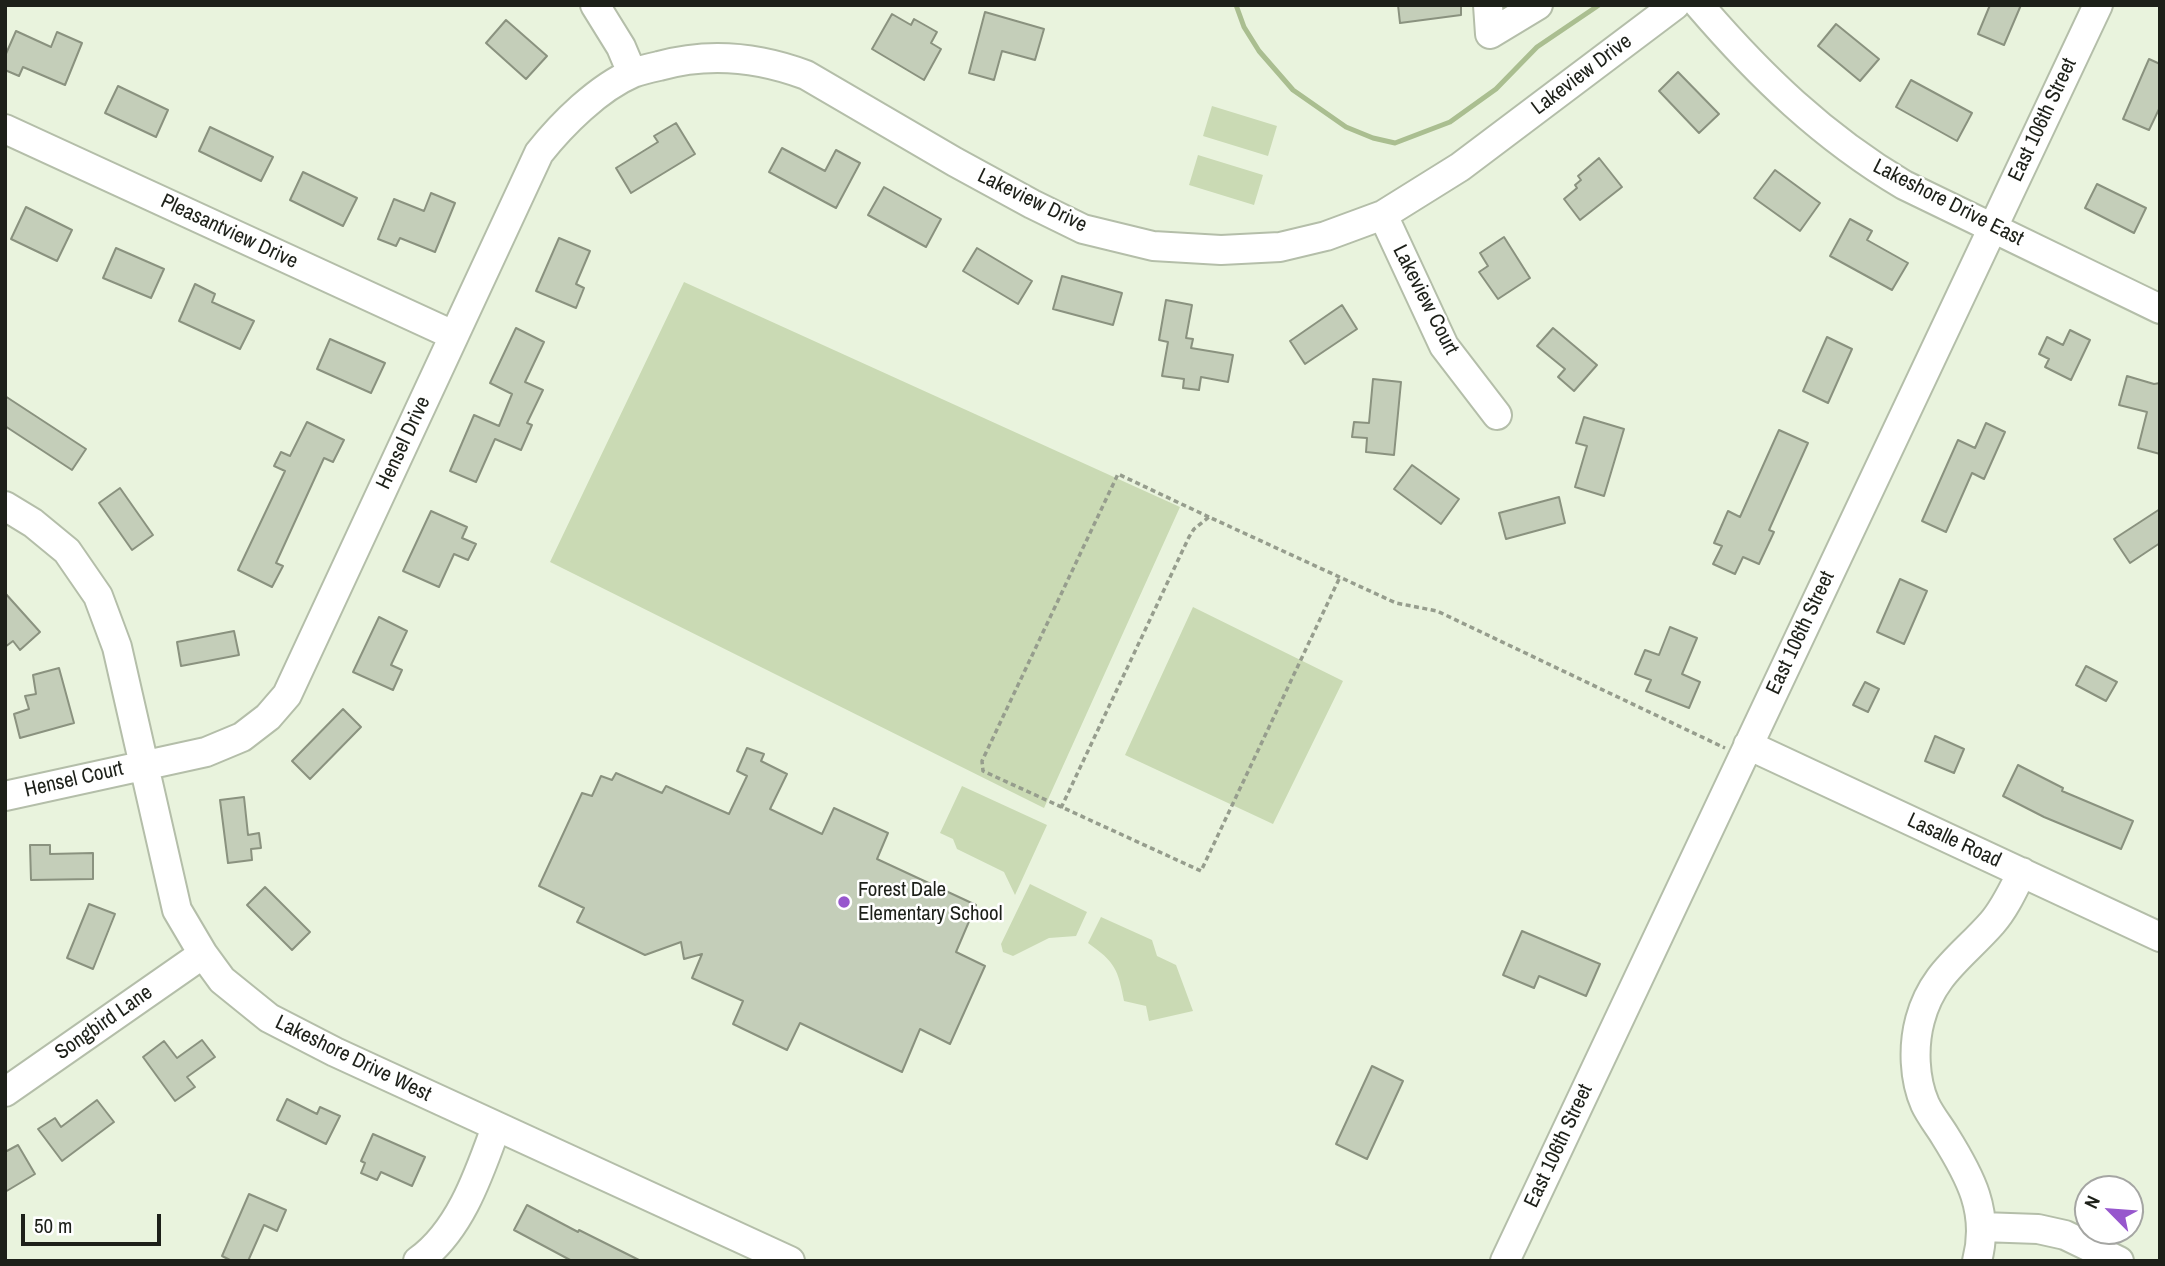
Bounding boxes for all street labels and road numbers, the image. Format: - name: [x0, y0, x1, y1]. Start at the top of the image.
- street label: Lakeview Drive: [1527, 29, 1637, 121]
- street label: East 106th Street: [2003, 54, 2083, 186]
- street label: Lakeshore Drive East: [1869, 154, 2027, 252]
- street label: Lakeview Drive: [973, 164, 1091, 238]
- street label: Pleasantview Drive: [156, 189, 302, 275]
- street label: Lakeview Court: [1387, 241, 1463, 359]
- street label: Hensel Drive: [372, 393, 436, 493]
- street label: East 106th Street: [1761, 567, 1841, 699]
- street label: Hensel Court: [22, 756, 126, 804]
- street label: Lasalle Road: [1903, 808, 2005, 874]
- street label: Songbird Lane: [50, 980, 158, 1066]
- street label: Lakeshore Drive West: [271, 1010, 435, 1108]
- street label: East 106th Street: [1519, 1080, 1599, 1212]

